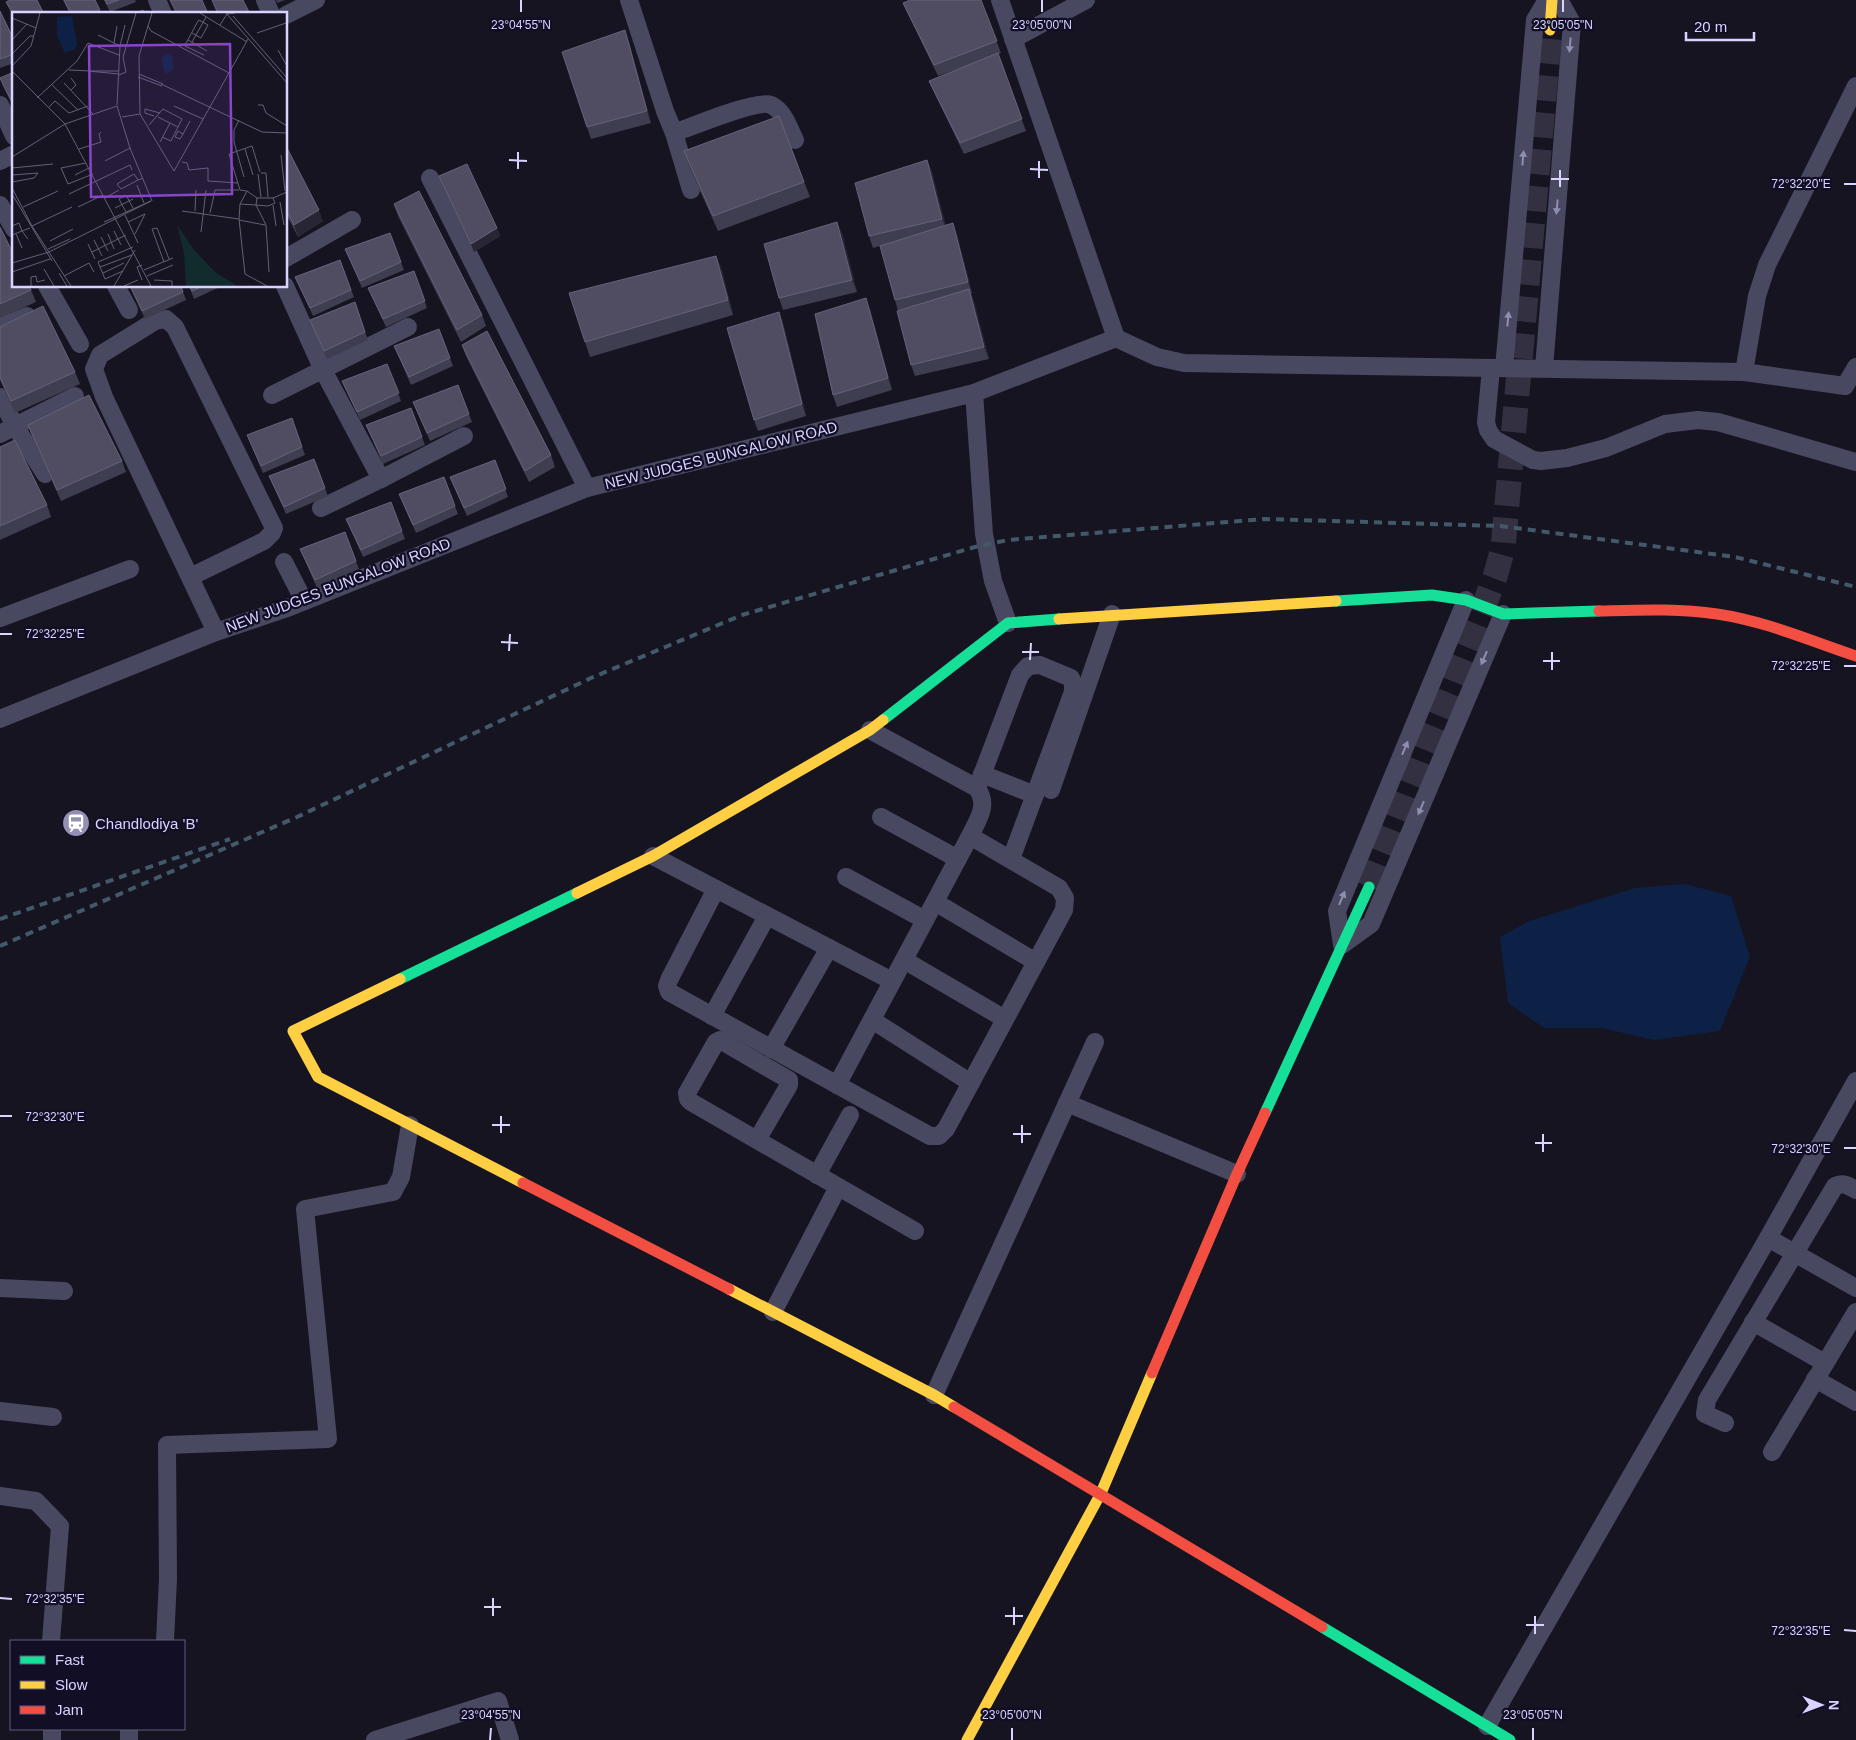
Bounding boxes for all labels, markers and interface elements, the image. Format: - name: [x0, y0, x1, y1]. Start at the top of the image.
- scale bar: [1686, 10, 1754, 42]
- inset map: [12, 12, 288, 288]
- text: 23°04'55"N: [491, 18, 551, 32]
- text: 23°05'00"N: [1012, 18, 1072, 32]
- text: 23°05'05"N: [1533, 18, 1593, 32]
- text: 20 m: [1694, 18, 1727, 35]
- one-way arrow: [1566, 38, 1574, 54]
- one-way arrow: [1519, 149, 1527, 165]
- text: 72°32'20"E: [1771, 177, 1831, 191]
- one-way arrow: [1553, 199, 1561, 215]
- one-way arrow: [1505, 311, 1513, 327]
- street label: NEW JUDGES BUNGALOW ROAD: [603, 418, 839, 492]
- street label: NEW JUDGES BUNGALOW ROAD: [223, 534, 453, 636]
- text: 72°32'25"E: [25, 627, 85, 641]
- one-way arrow: [1480, 651, 1488, 665]
- text: 72°32'25"E: [1771, 659, 1831, 673]
- one-way arrow: [1401, 740, 1409, 755]
- one-way arrow: [1416, 801, 1424, 815]
- station icon: Chandlodiya 'B': [61, 808, 91, 838]
- place label: Chandlodiya 'B': [95, 815, 198, 832]
- one-way arrow: [1339, 890, 1347, 905]
- text: 72°32'30"E: [25, 1110, 85, 1124]
- text: 72°32'30"E: [1771, 1142, 1831, 1156]
- text: 72°32'35"E: [25, 1592, 85, 1606]
- text: 72°32'35"E: [1771, 1624, 1831, 1638]
- legend: [10, 1640, 185, 1730]
- text: Fast: [55, 1651, 85, 1668]
- text: Slow: [55, 1676, 88, 1693]
- north arrow: [1796, 1680, 1846, 1730]
- text: N: [1826, 1700, 1842, 1710]
- text: Jam: [55, 1701, 83, 1718]
- text: 23°04'55"N: [461, 1708, 521, 1722]
- text: 23°05'00"N: [982, 1708, 1042, 1722]
- text: 23°05'05"N: [1503, 1708, 1563, 1722]

